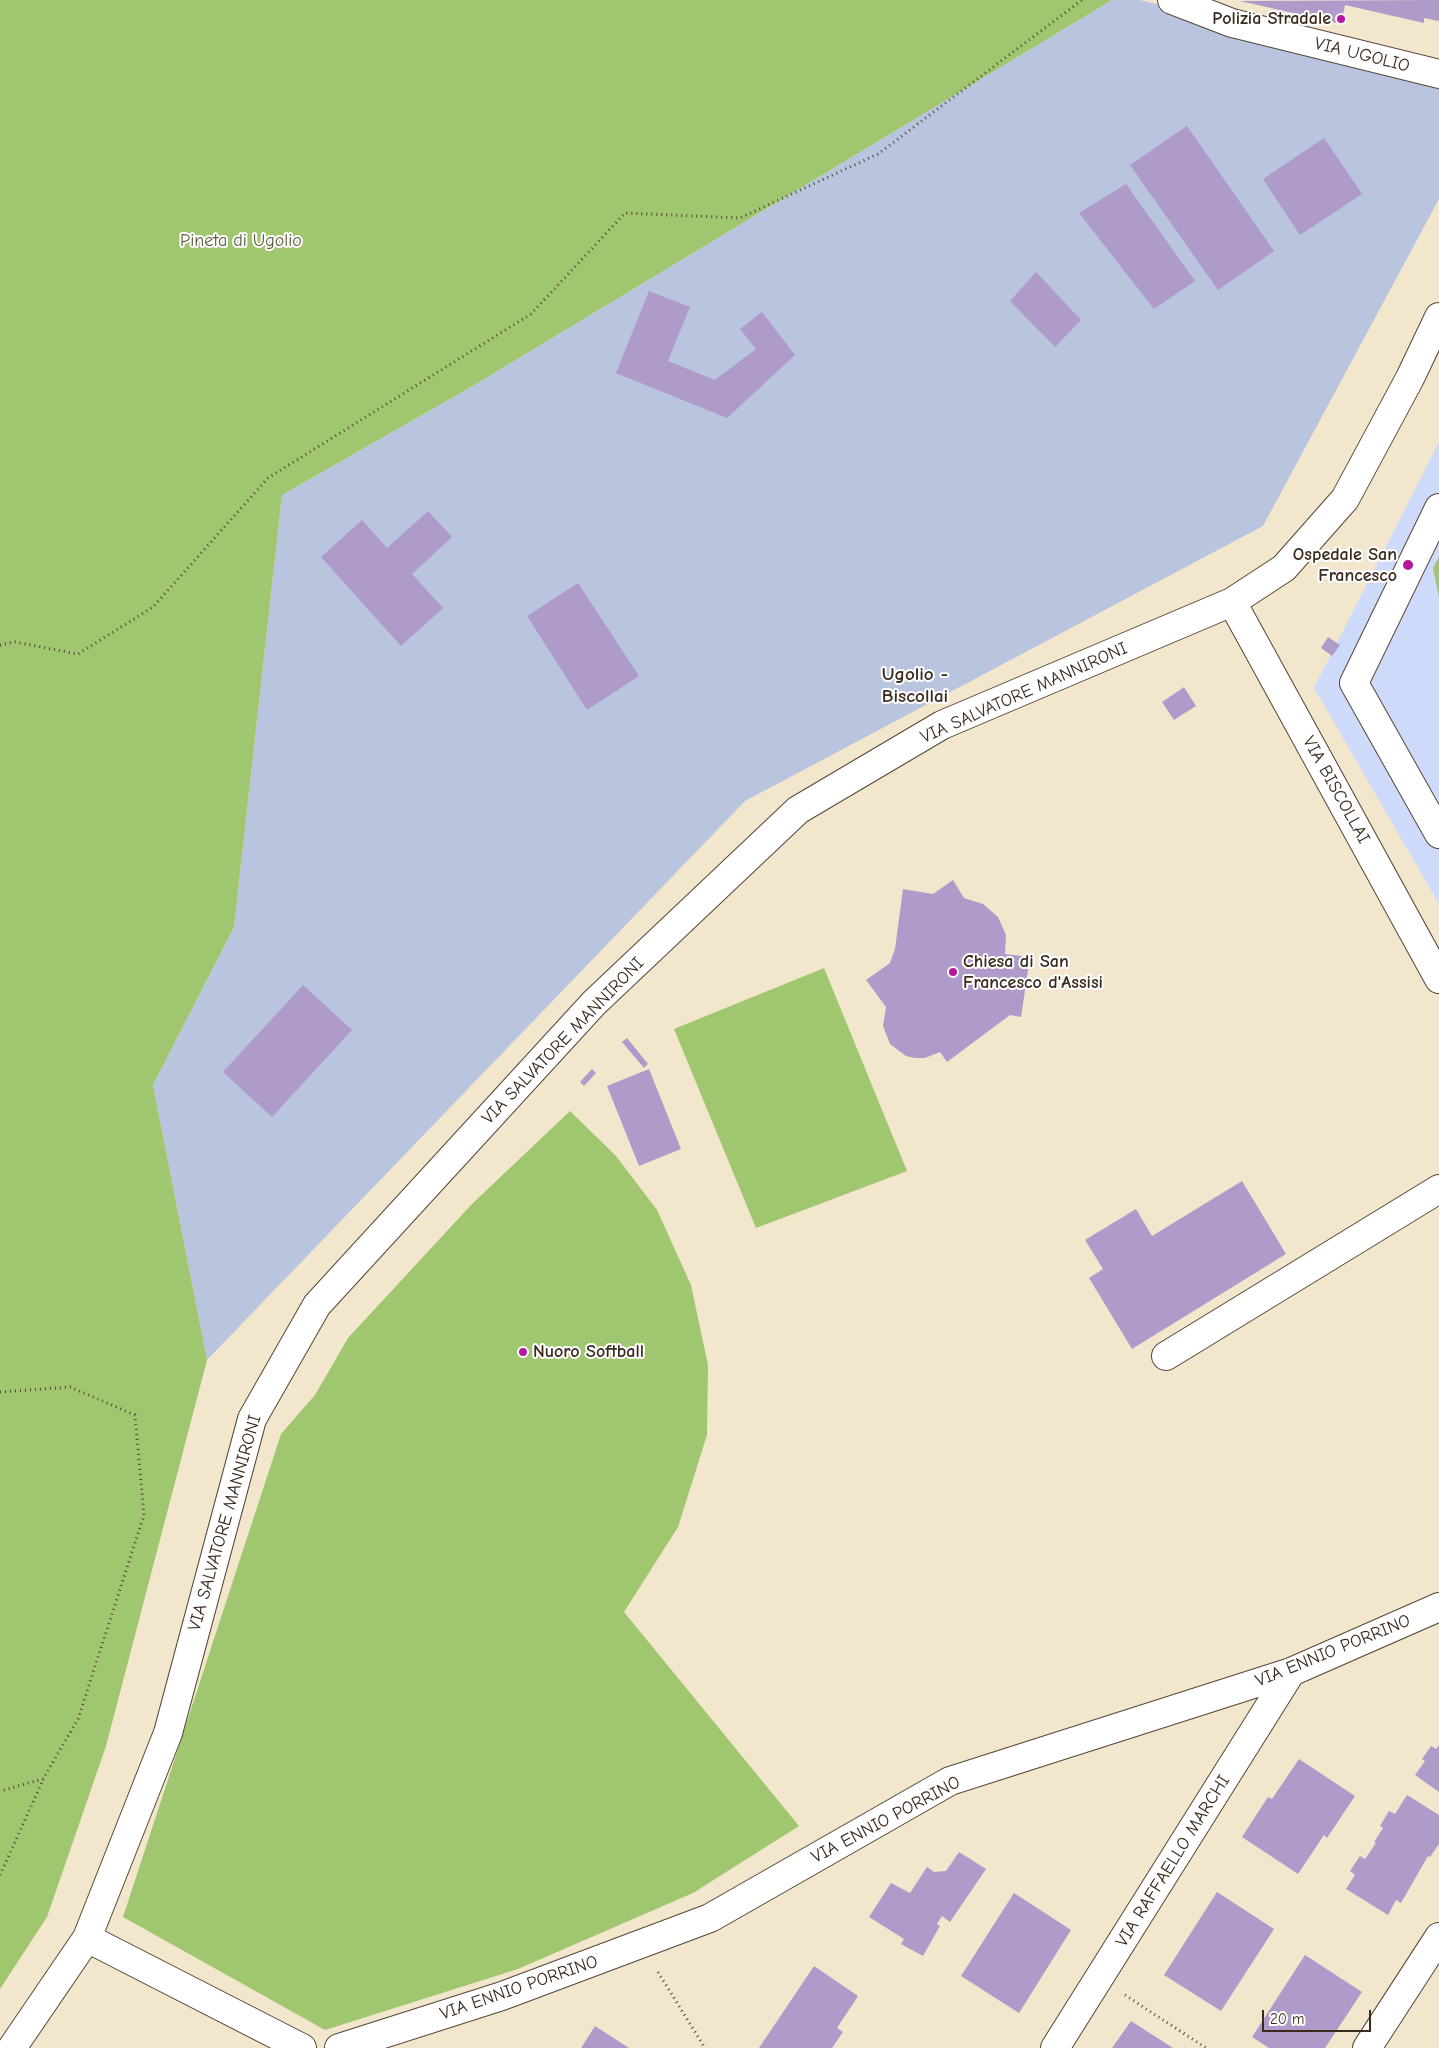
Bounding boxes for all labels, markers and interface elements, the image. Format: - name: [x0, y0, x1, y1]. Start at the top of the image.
- place label: Polizia Stradale: [1212, 8, 1331, 30]
- marker: Polizia Stradale: [1335, 13, 1347, 25]
- street label: VIA UGOLIO: [1312, 33, 1412, 77]
- park label: Pineta di Ugolio: [180, 230, 302, 252]
- place label: Ospedale San Francesco: [1293, 544, 1397, 586]
- marker: Ospedale San Francesco: [1401, 558, 1415, 572]
- street label: VIA SALVATORE MANNIRONI: [917, 638, 1131, 748]
- district label: Ugolio - Biscollai: [882, 664, 948, 708]
- street label: VIA BISCOLLAI: [1298, 733, 1374, 847]
- place label: Chiesa di San Francesco d'Assisi: [963, 951, 1103, 994]
- street label: VIA SALVATORE MANNIRONI: [477, 953, 649, 1129]
- marker: Chiesa di San Francesco d'Assisi: [947, 966, 959, 978]
- place label: Nuoro Softball: [533, 1341, 644, 1363]
- marker: Nuoro Softball: [517, 1346, 529, 1358]
- street label: VIA SALVATORE MANNIRONI: [184, 1412, 266, 1634]
- street label: VIA ENNIO PORRINO: [1252, 1610, 1414, 1692]
- street label: VIA RAFFAELLO MARCHI: [1111, 1771, 1235, 1951]
- street label: VIA ENNIO PORRINO: [808, 1772, 964, 1868]
- street label: VIA ENNIO PORRINO: [437, 1951, 601, 2025]
- scale bar: [1264, 2000, 1373, 2032]
- text: 20 m: [1270, 2010, 1304, 2028]

